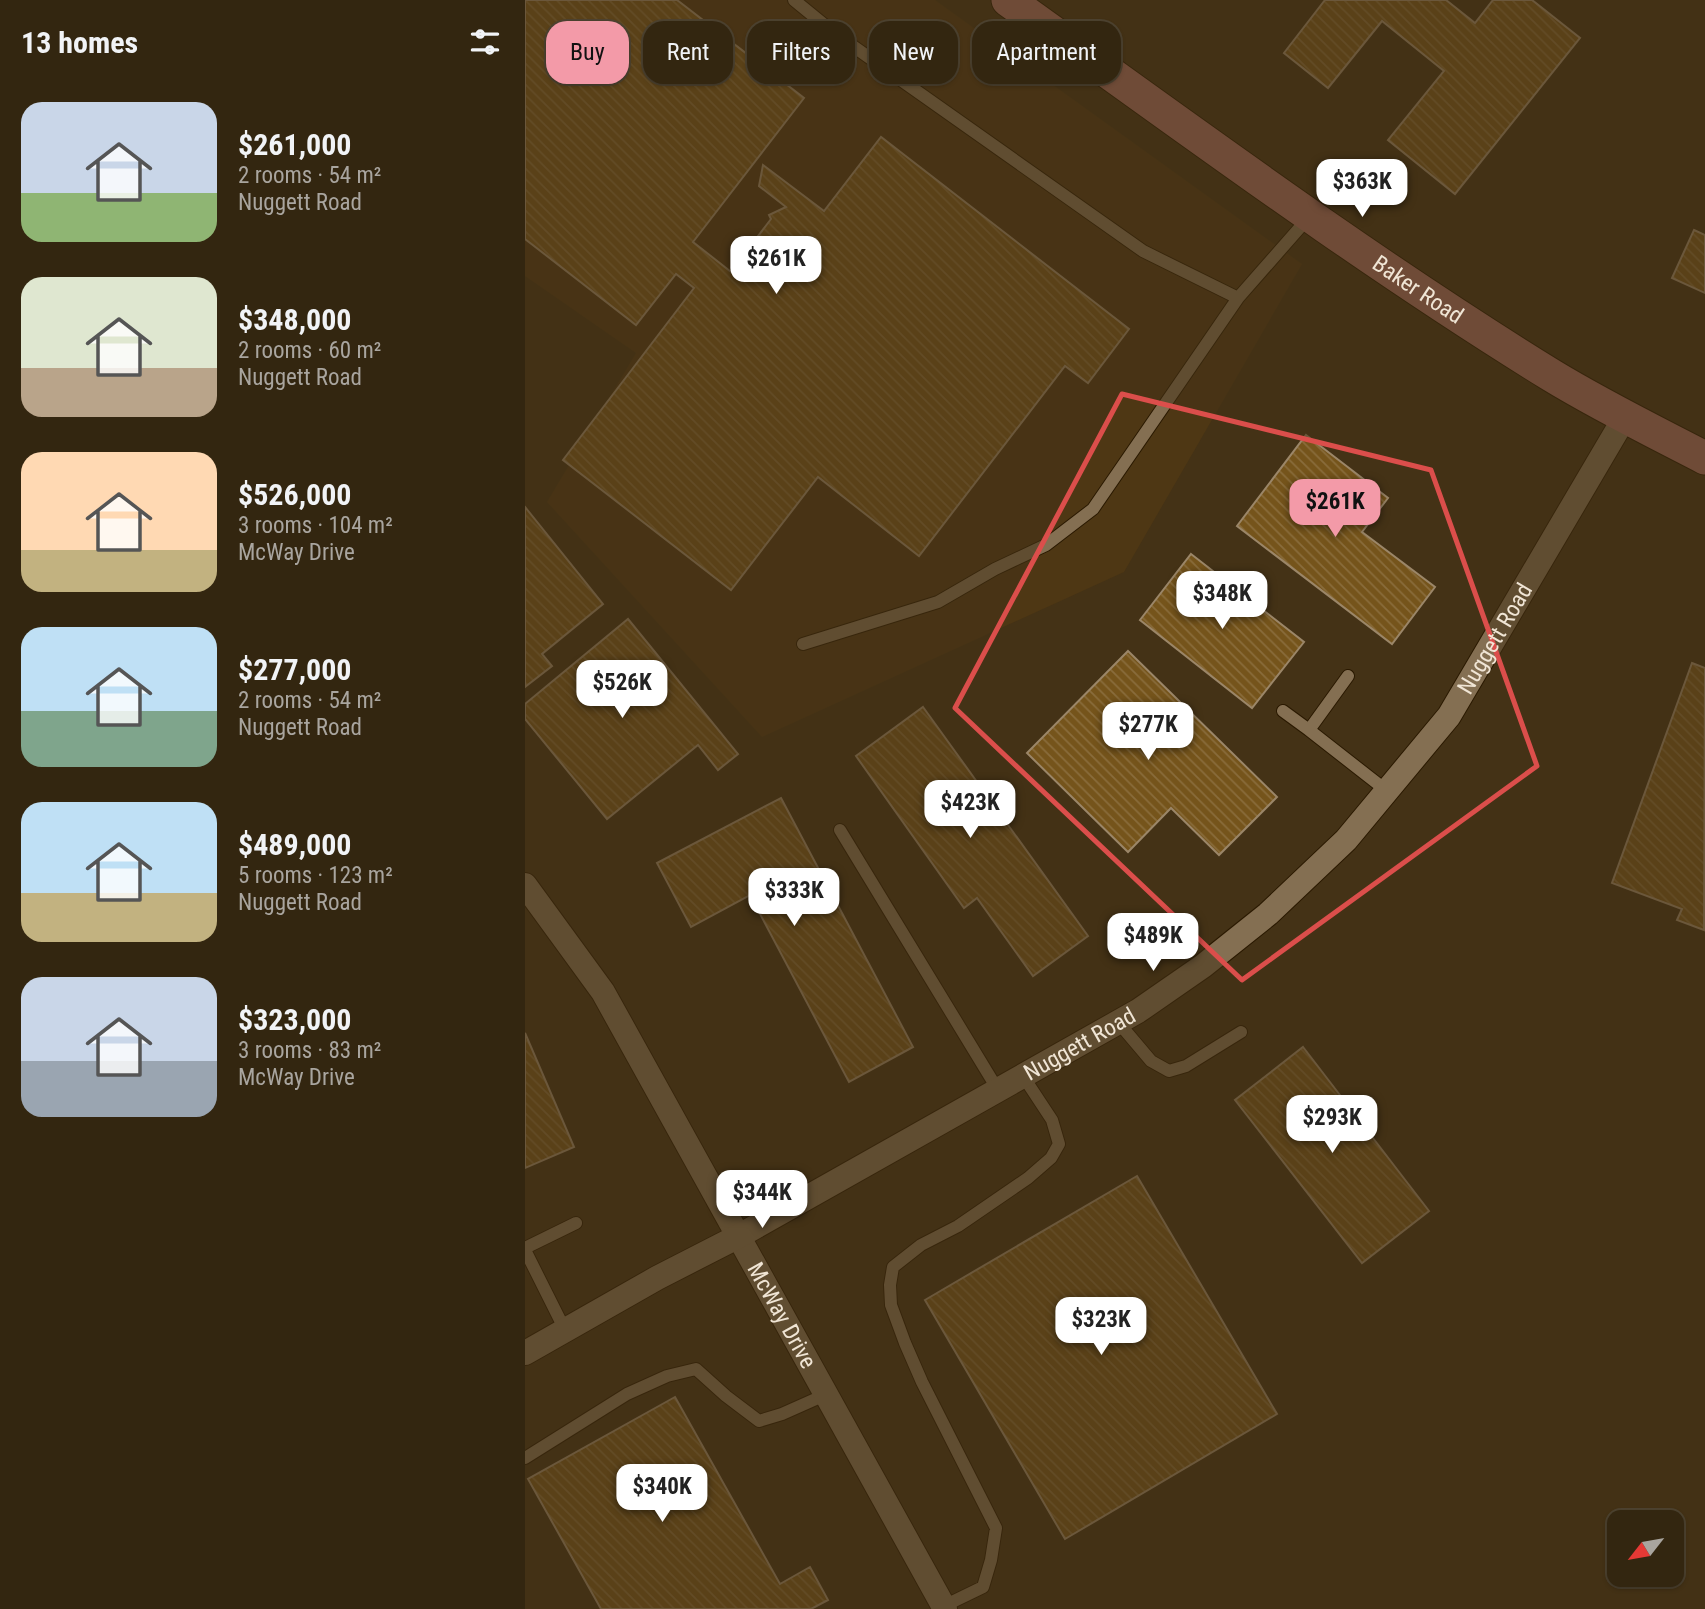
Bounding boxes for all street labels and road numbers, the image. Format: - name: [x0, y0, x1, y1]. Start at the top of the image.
- street label: Baker Road: [1367, 250, 1468, 330]
- street label: Nuggett Road: [1452, 578, 1538, 699]
- street label: Nuggett Road: [1019, 1002, 1140, 1087]
- street label: McWay Drive: [742, 1258, 822, 1373]

